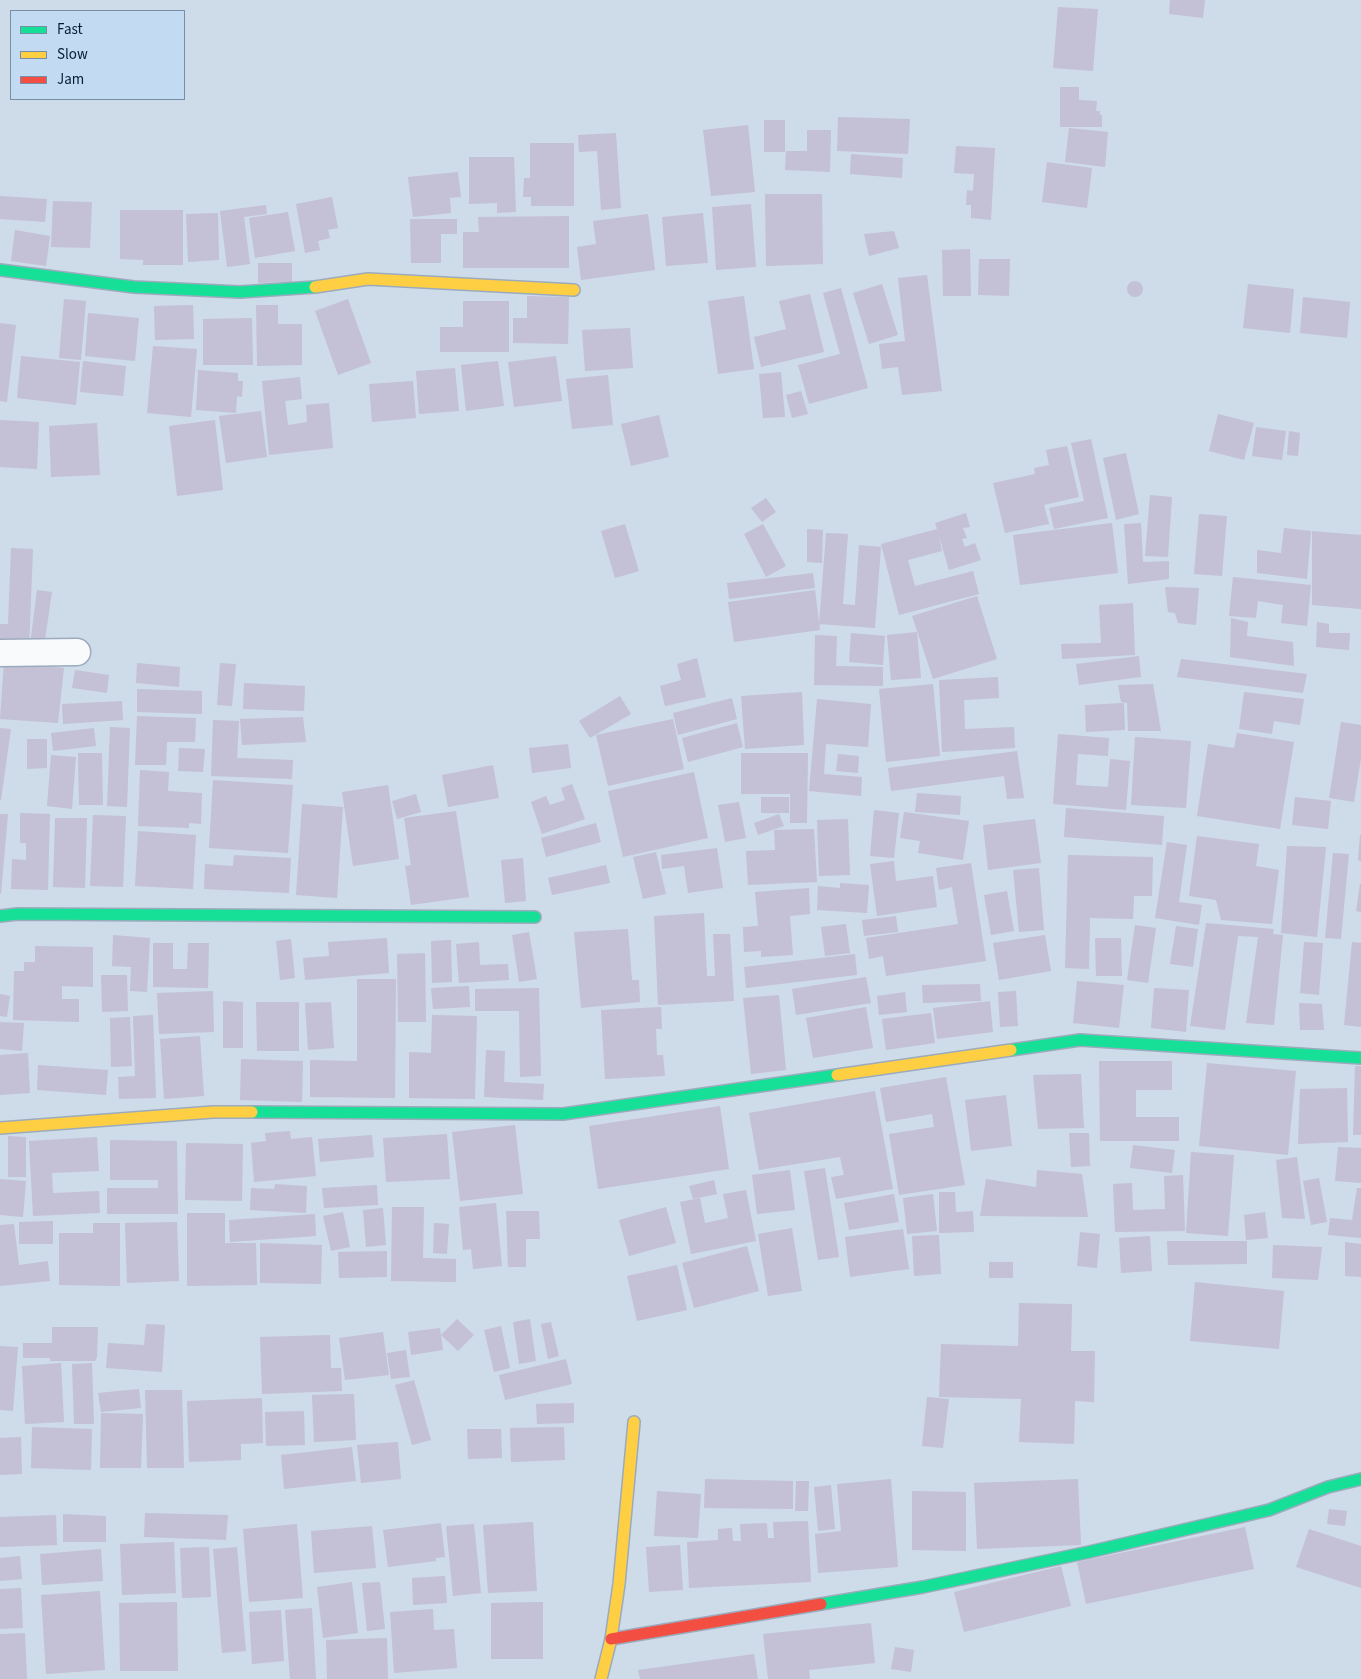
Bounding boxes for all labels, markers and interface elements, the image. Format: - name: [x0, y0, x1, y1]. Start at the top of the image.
- legend: [10, 10, 185, 100]
- text: Fast: [57, 19, 83, 40]
- text: Slow: [57, 44, 88, 65]
- text: Jam: [57, 69, 84, 90]

